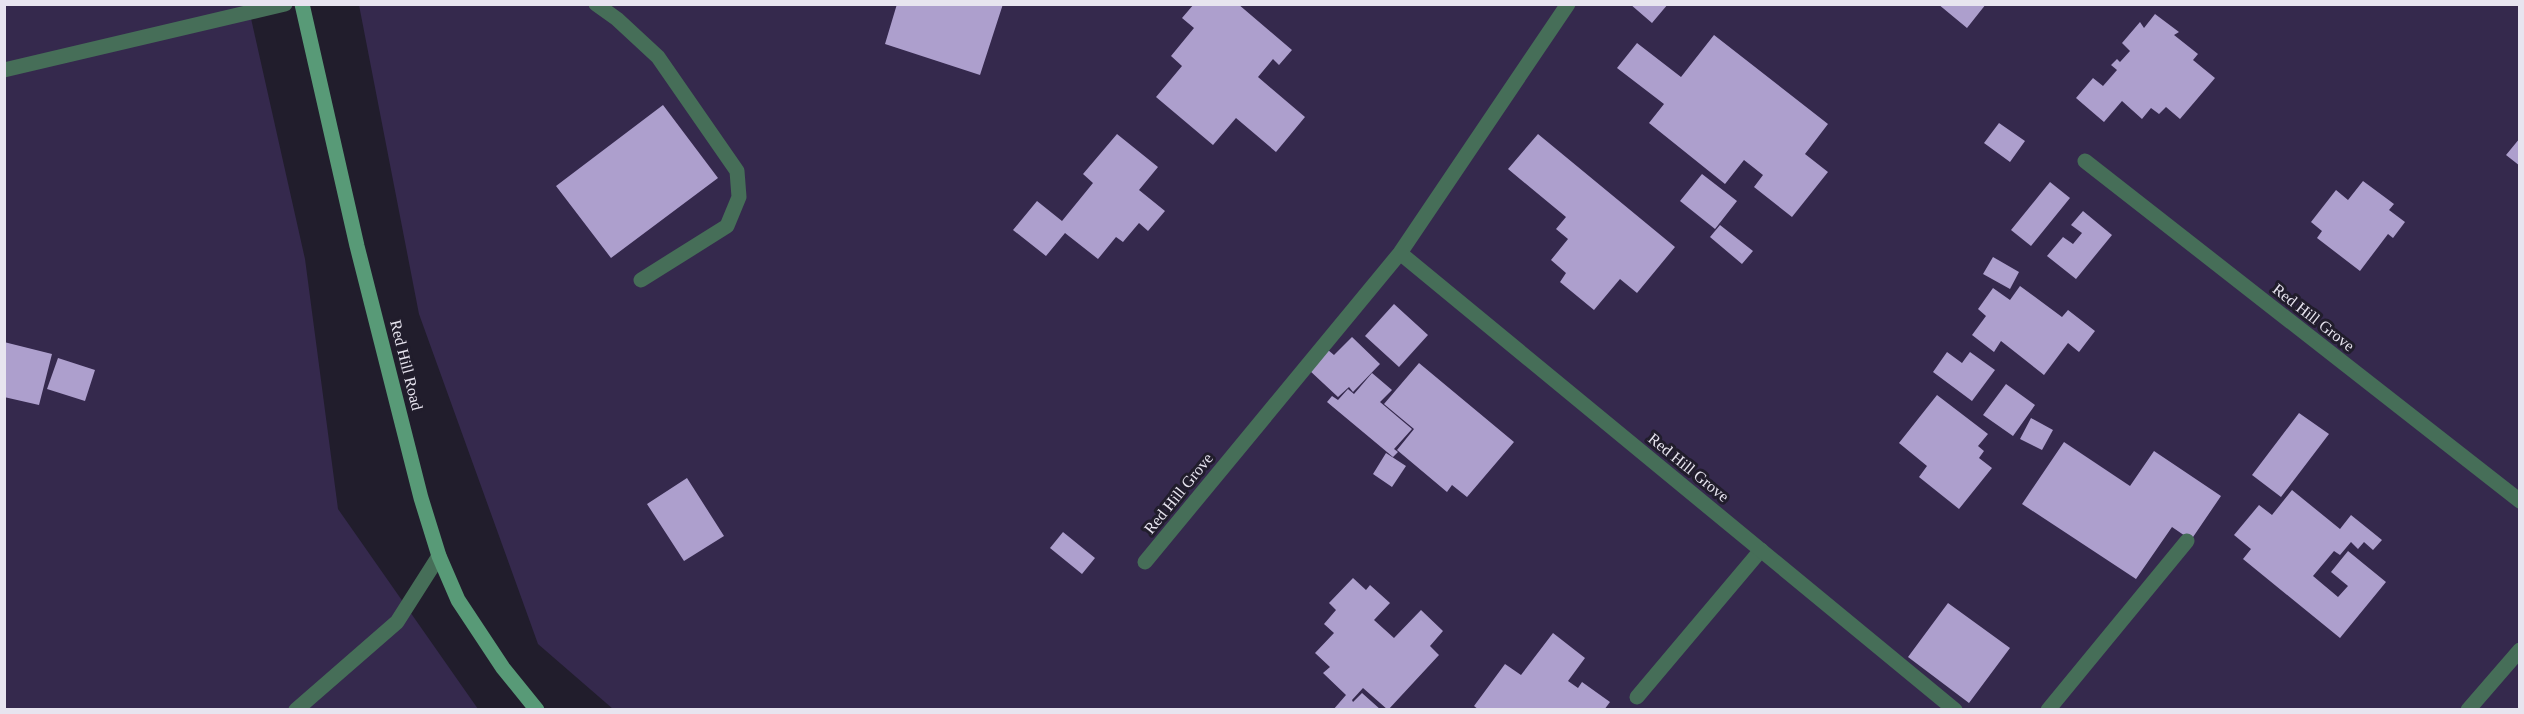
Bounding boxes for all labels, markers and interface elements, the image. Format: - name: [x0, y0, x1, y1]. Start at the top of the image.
- street label: Red Hill Grove: [2270, 280, 2358, 354]
- street label: Red Hill Road: [387, 318, 426, 412]
- street label: Red Hill Grove: [1645, 430, 1732, 505]
- street label: Red Hill Grove: [1141, 450, 1216, 537]

